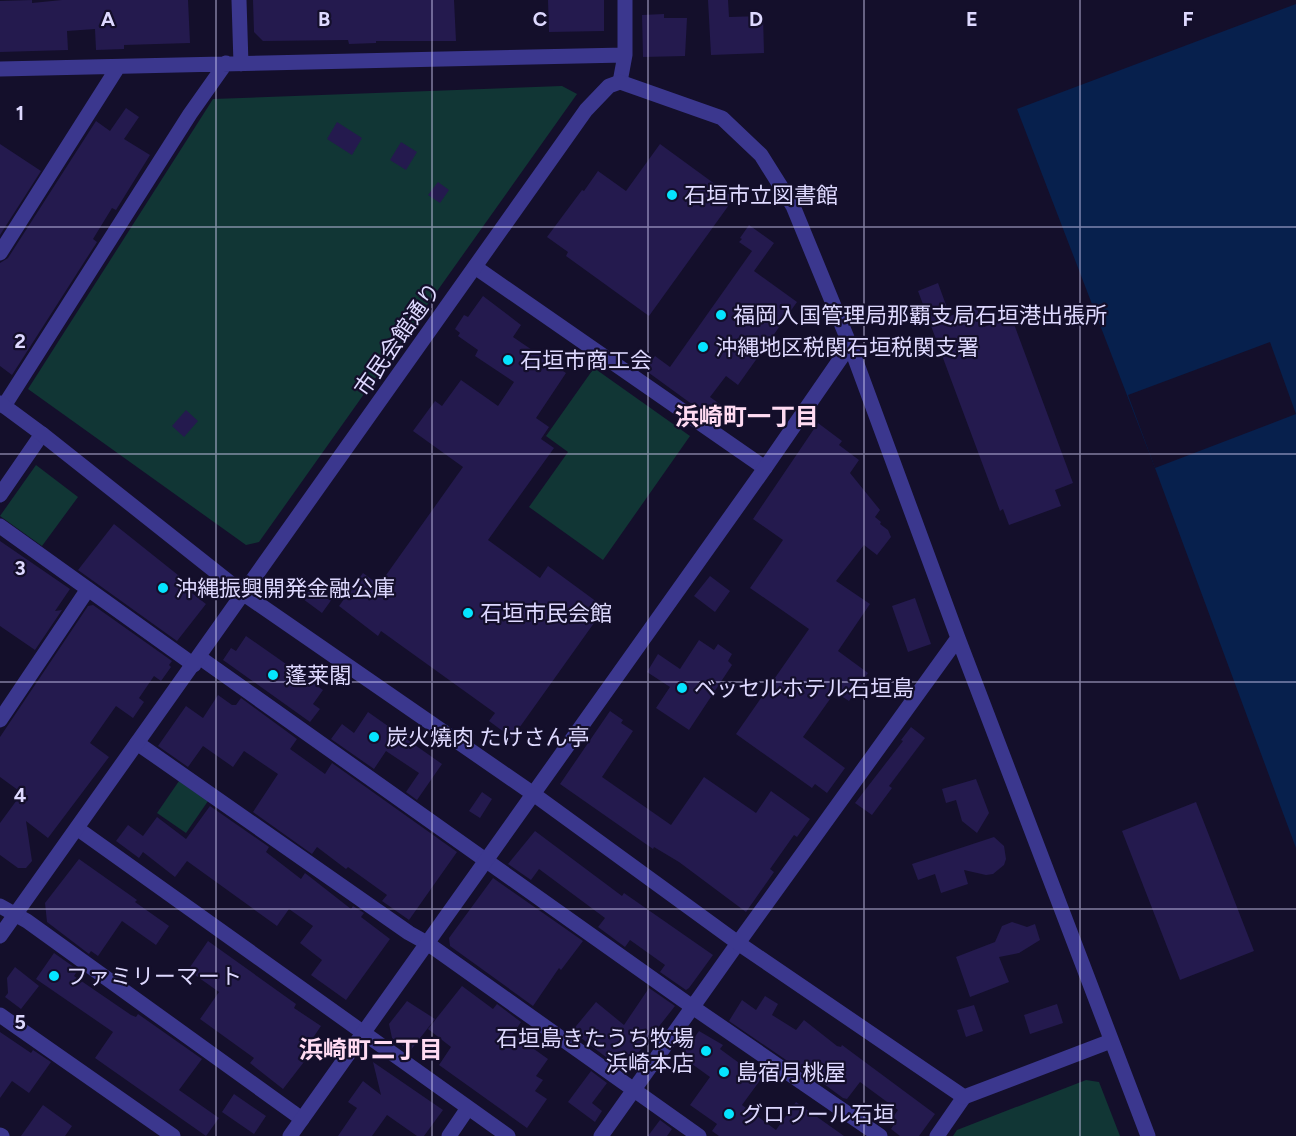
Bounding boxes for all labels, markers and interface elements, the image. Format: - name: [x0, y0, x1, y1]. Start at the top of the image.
- text: A: [101, 7, 116, 31]
- text: B: [318, 7, 330, 31]
- text: C: [533, 7, 547, 31]
- text: D: [749, 7, 763, 31]
- text: E: [966, 7, 978, 31]
- text: F: [1182, 7, 1194, 31]
- text: 1: [16, 101, 24, 125]
- place label: 石垣市立図書館: [684, 182, 838, 209]
- marker: 石垣市立図書館: [665, 188, 679, 202]
- street label: 市民会館通り: [348, 277, 446, 401]
- place label: 福岡入国管理局那覇支局石垣港出張所: [733, 302, 1107, 329]
- marker: 福岡入国管理局那覇支局石垣港出張所: [714, 308, 728, 322]
- text: 2: [14, 329, 26, 353]
- place label: 沖縄地区税関石垣税関支署: [715, 334, 979, 361]
- marker: 沖縄地区税関石垣税関支署: [696, 340, 710, 354]
- place label: 石垣市商工会: [520, 347, 652, 374]
- marker: 石垣市商工会: [501, 353, 515, 367]
- district label: 浜崎町一丁目: [675, 402, 819, 431]
- text: 3: [14, 556, 26, 580]
- place label: 沖縄振興開発金融公庫: [175, 575, 395, 602]
- marker: 沖縄振興開発金融公庫: [156, 581, 170, 595]
- place label: 石垣市民会館: [480, 600, 612, 627]
- marker: 石垣市民会館: [461, 606, 475, 620]
- place label: 蓬莱閣: [285, 662, 351, 689]
- marker: 蓬莱閣: [266, 668, 280, 682]
- place label: ベッセルホテル石垣島: [694, 675, 914, 702]
- marker: ベッセルホテル石垣島: [675, 681, 689, 695]
- place label: 炭火燒肉 たけさん亭: [386, 724, 589, 751]
- marker: 炭火燒肉 たけさん亭: [367, 730, 381, 744]
- text: 4: [14, 783, 27, 807]
- place label: ファミリーマート: [66, 963, 242, 990]
- marker: ファミリーマート: [47, 969, 61, 983]
- text: 5: [14, 1010, 26, 1034]
- place label: 石垣島きたうち牧場 浜崎本店: [496, 1025, 694, 1077]
- district label: 浜崎町二丁目: [299, 1035, 443, 1064]
- marker: 石垣島きたうち牧場 浜崎本店: [699, 1044, 713, 1058]
- place label: 島宿月桃屋: [736, 1059, 846, 1086]
- marker: 島宿月桃屋: [717, 1065, 731, 1079]
- place label: グロワール石垣: [741, 1101, 895, 1128]
- marker: グロワール石垣: [722, 1107, 736, 1121]

